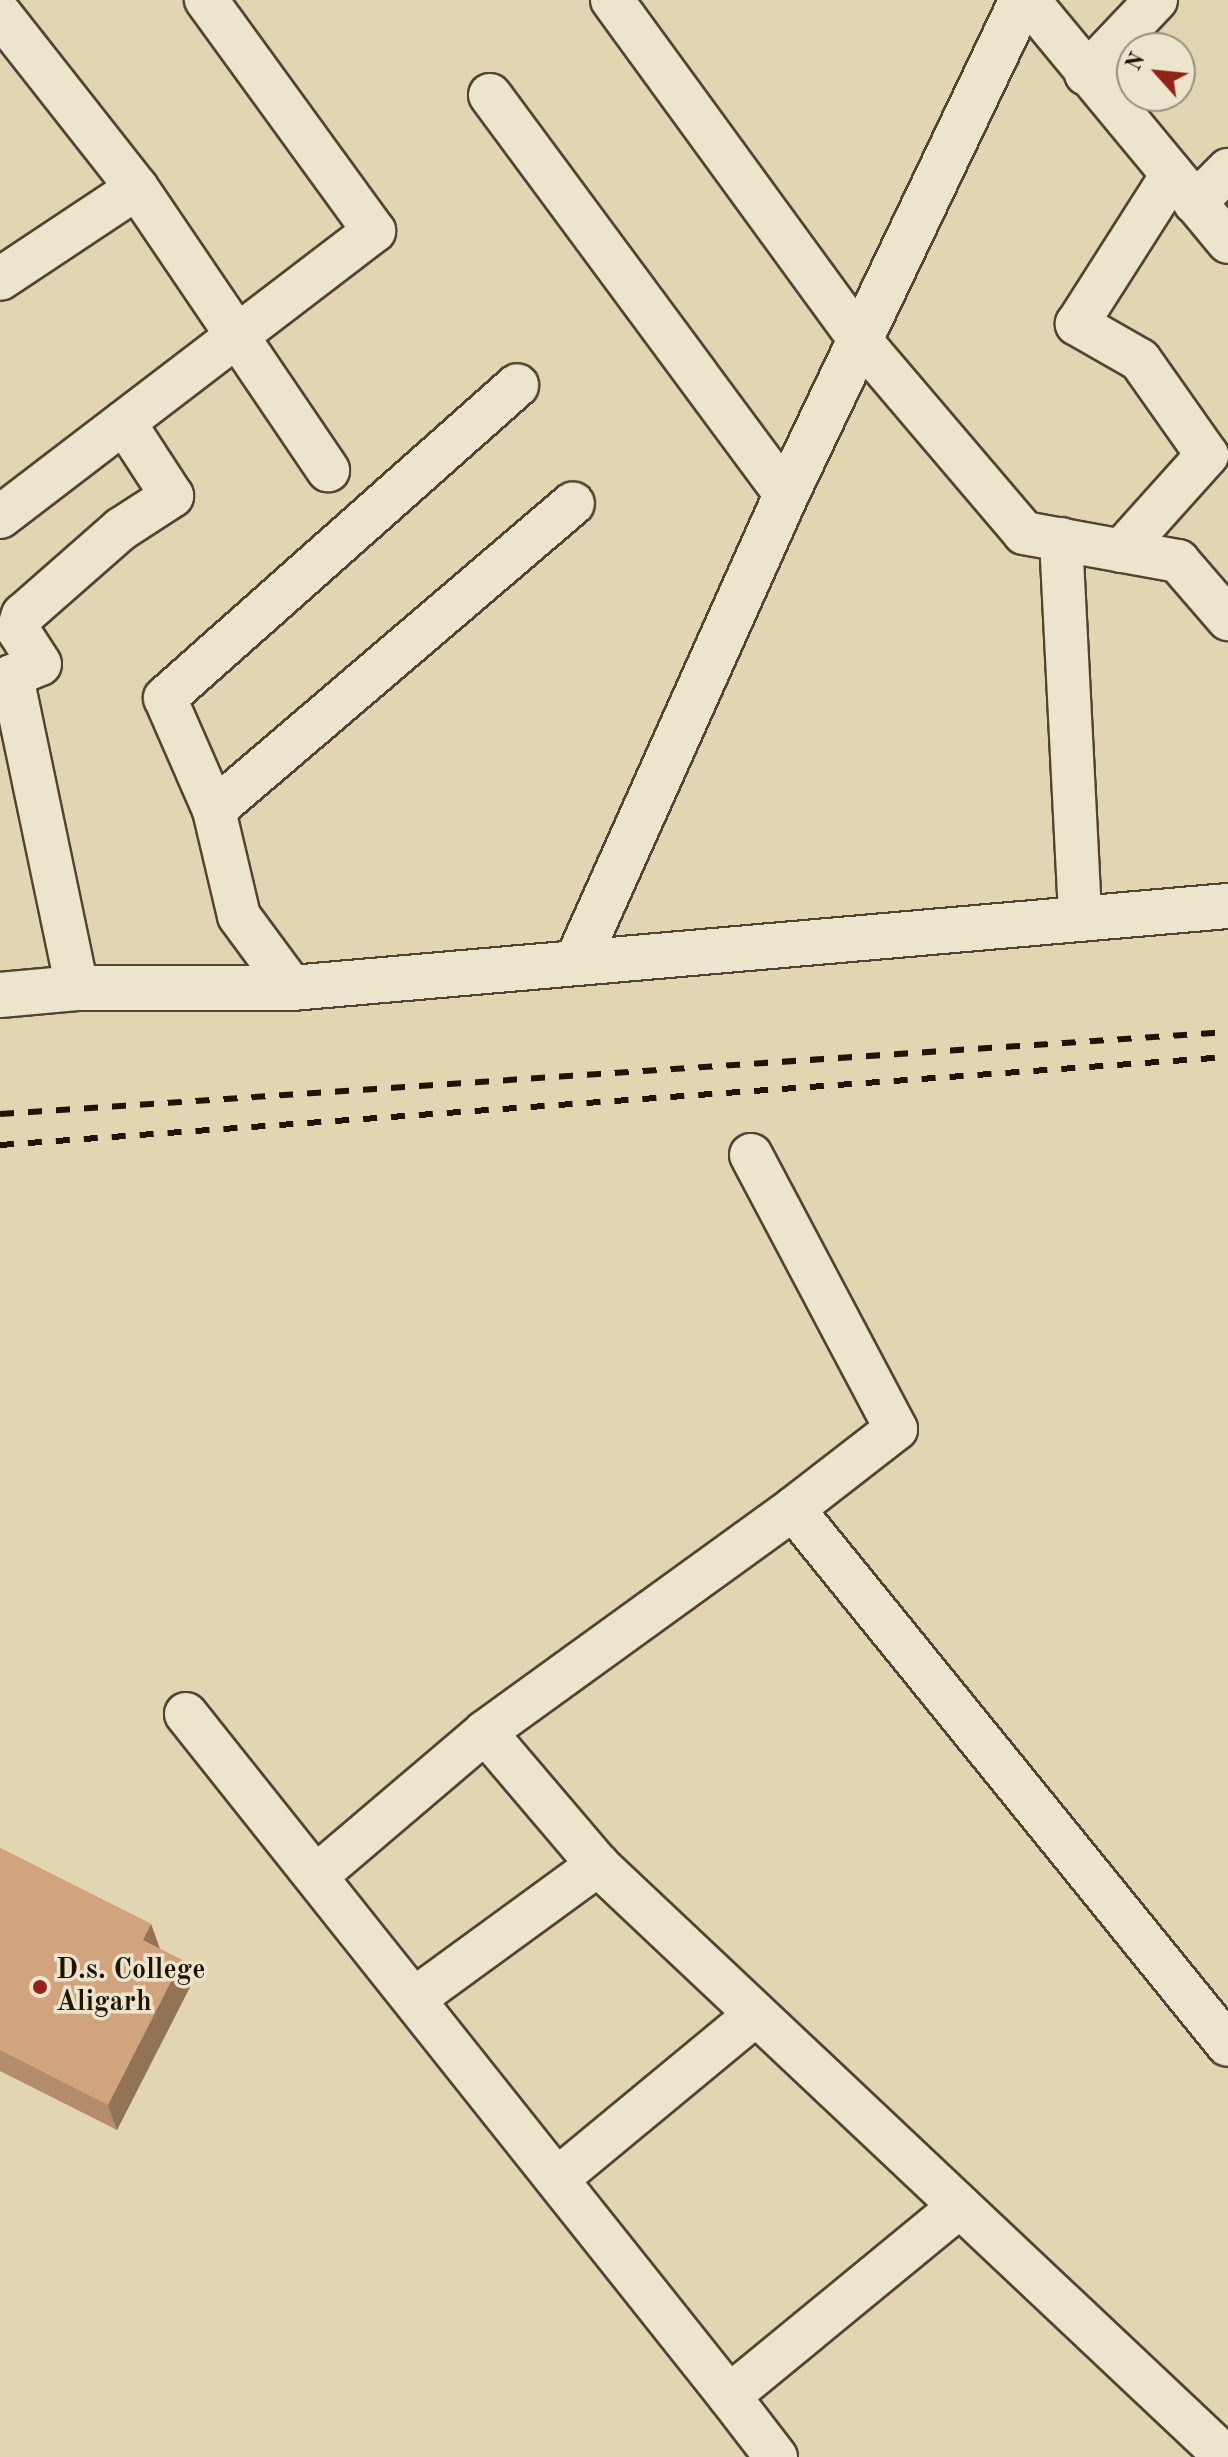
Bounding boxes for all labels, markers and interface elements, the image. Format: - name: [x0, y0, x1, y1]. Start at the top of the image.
- north arrow: [1116, 32, 1196, 112]
- text: N: [1123, 50, 1150, 74]
- place label: D.s. College Aligarh: [56, 1954, 205, 2020]
- marker: D.s. College Aligarh: [31, 1978, 49, 1996]

